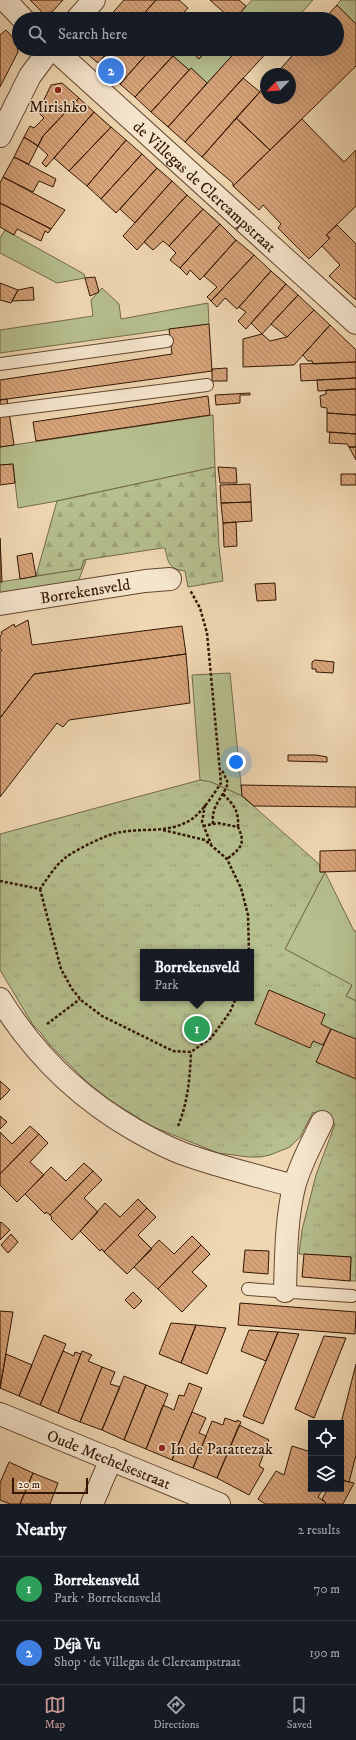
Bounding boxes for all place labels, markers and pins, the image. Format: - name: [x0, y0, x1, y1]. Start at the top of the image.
- pin: 2: [98, 56, 124, 86]
- marker: Mirishko: [53, 85, 63, 95]
- place label: Mirishko: [29, 97, 87, 117]
- pin: 1: [184, 1014, 210, 1044]
- place label: In de Patattezak: [170, 1439, 273, 1459]
- marker: In de Patattezak: [157, 1443, 167, 1453]

